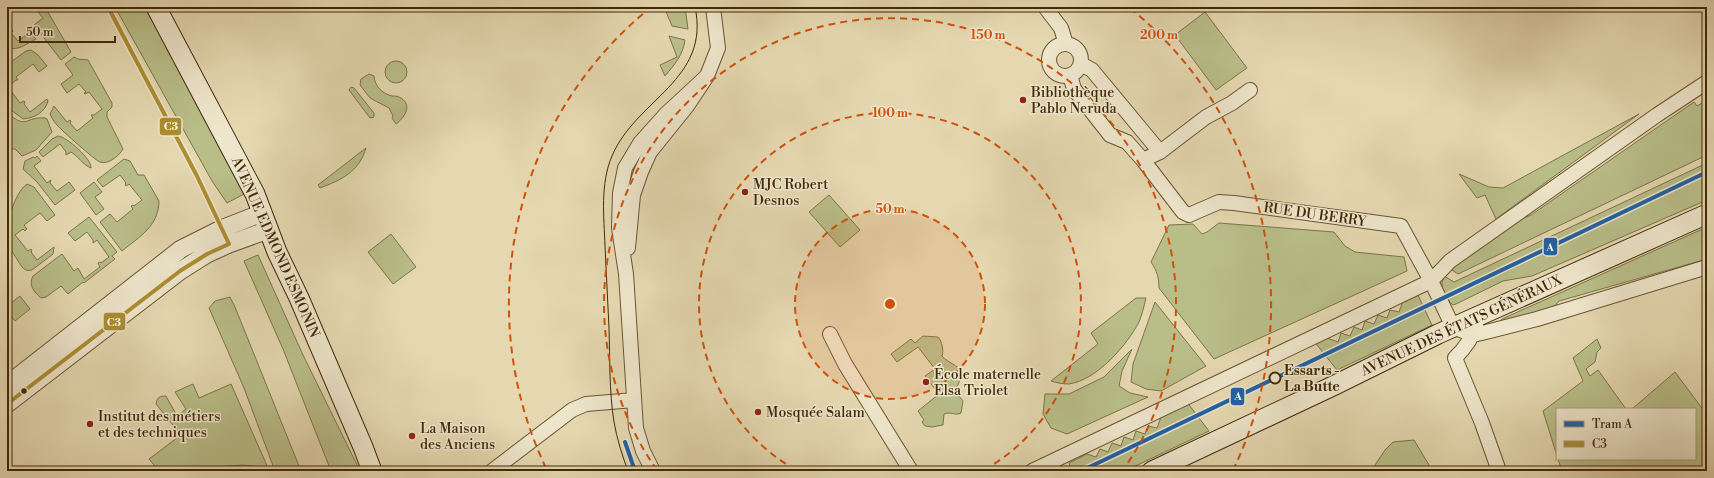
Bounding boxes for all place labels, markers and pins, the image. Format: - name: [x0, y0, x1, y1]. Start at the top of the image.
- place label: Bibliothèque Pablo Neruda: [1030, 84, 1117, 118]
- marker: Bibliothèque Pablo Neruda: [1018, 95, 1028, 105]
- place label: MJC Robert Desnos: [753, 176, 828, 210]
- marker: MJC Robert Desnos: [740, 187, 750, 197]
- centre of rings: [883, 297, 897, 311]
- place label: Essarts - La Butte: [1284, 362, 1340, 396]
- place label: École maternelle Elsa Triolet: [934, 364, 1041, 400]
- marker: Essarts - La Butte: [1268, 371, 1282, 385]
- marker: École maternelle Elsa Triolet: [921, 377, 931, 387]
- unlabelled marker: [19, 386, 29, 396]
- place label: Mosquée Salam: [766, 404, 865, 422]
- marker: Mosquée Salam: [753, 407, 763, 417]
- place label: Institut des métiers et des techniques: [98, 408, 220, 442]
- marker: Institut des métiers et des techniques: [85, 419, 95, 429]
- place label: La Maison des Anciens: [420, 420, 495, 454]
- marker: La Maison des Anciens: [407, 431, 417, 441]

